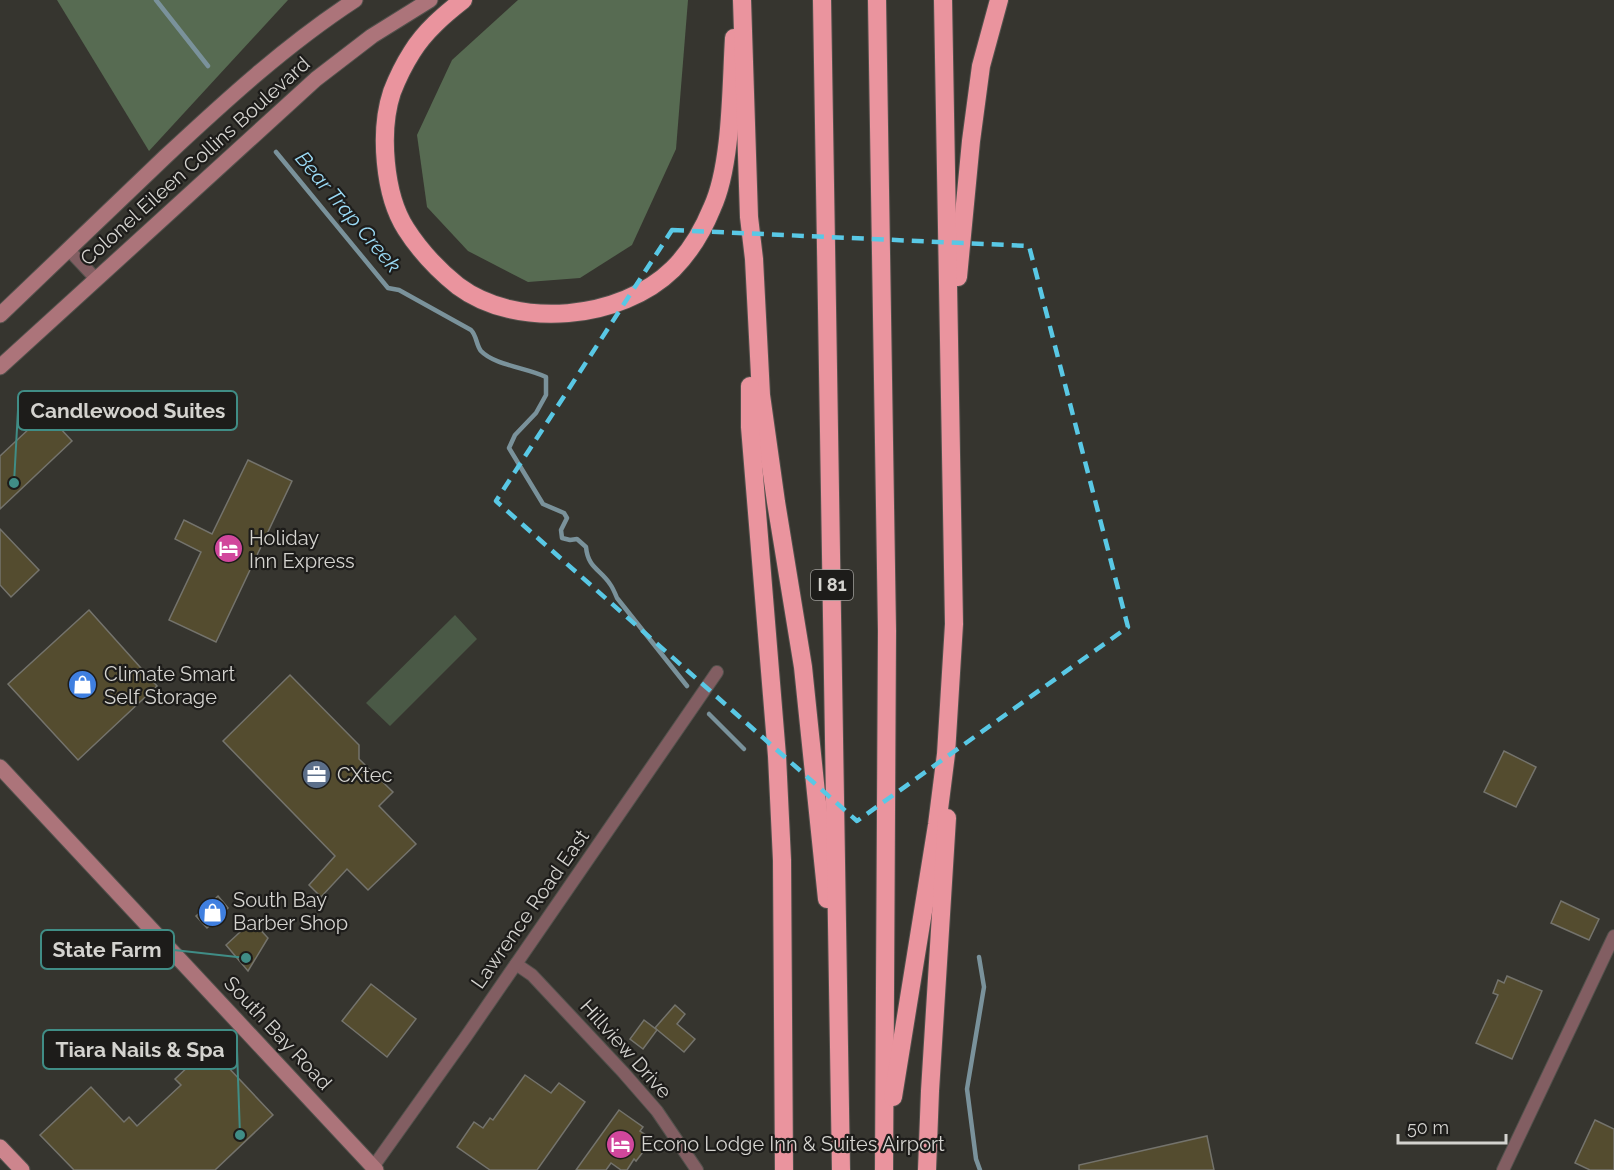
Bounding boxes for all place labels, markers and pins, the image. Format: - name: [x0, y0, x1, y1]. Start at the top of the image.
- callout: Candlewood Suites: [18, 391, 237, 430]
- place label: Holiday Inn Express: [249, 526, 355, 573]
- hotel icon: Holiday Inn Express: [212, 533, 244, 565]
- place label: Climate Smart Self Storage: [104, 662, 236, 709]
- shop icon: Climate Smart Self Storage: [67, 669, 99, 701]
- office icon: CXtec: [300, 759, 332, 791]
- place label: CXtec: [337, 763, 392, 787]
- place label: South Bay Barber Shop: [233, 888, 348, 935]
- shop icon: South Bay Barber Shop: [196, 896, 228, 928]
- callout: State Farm: [41, 930, 174, 969]
- callout: Tiara Nails & Spa: [43, 1030, 237, 1069]
- hotel icon: Econo Lodge Inn & Suites Airport: [604, 1128, 636, 1160]
- place label: Econo Lodge Inn & Suites Airport: [641, 1132, 945, 1156]

